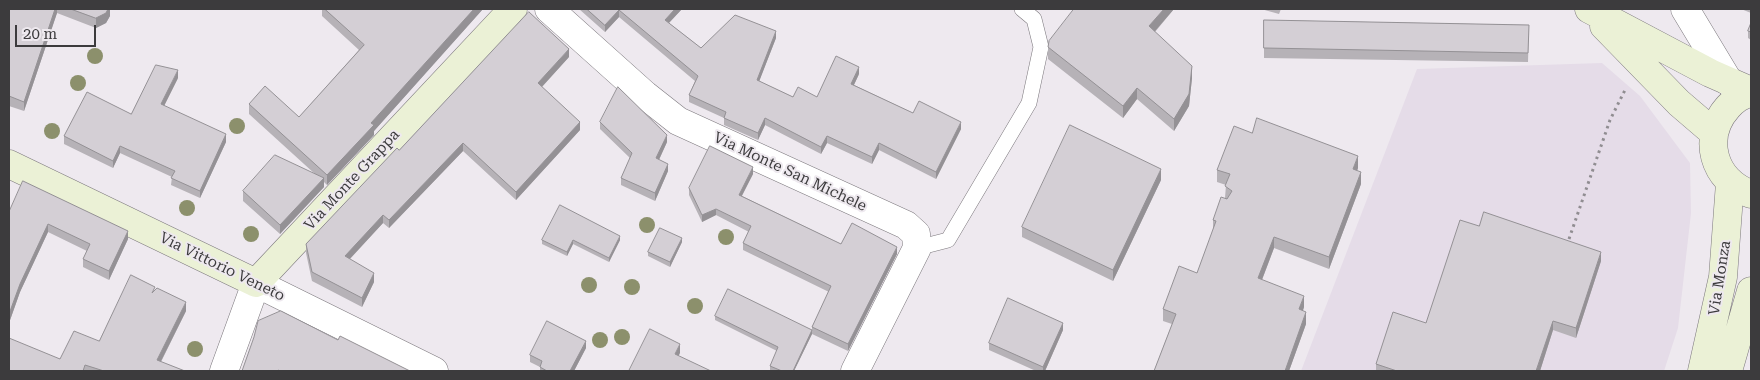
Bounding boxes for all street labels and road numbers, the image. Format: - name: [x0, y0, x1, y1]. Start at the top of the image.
- street label: Via Monte Grappa: [301, 126, 403, 234]
- street label: Via Monte San Michele: [711, 129, 869, 215]
- street label: Via Vittorio Veneto: [156, 229, 288, 305]
- street label: Via Monza: [1705, 239, 1735, 317]

